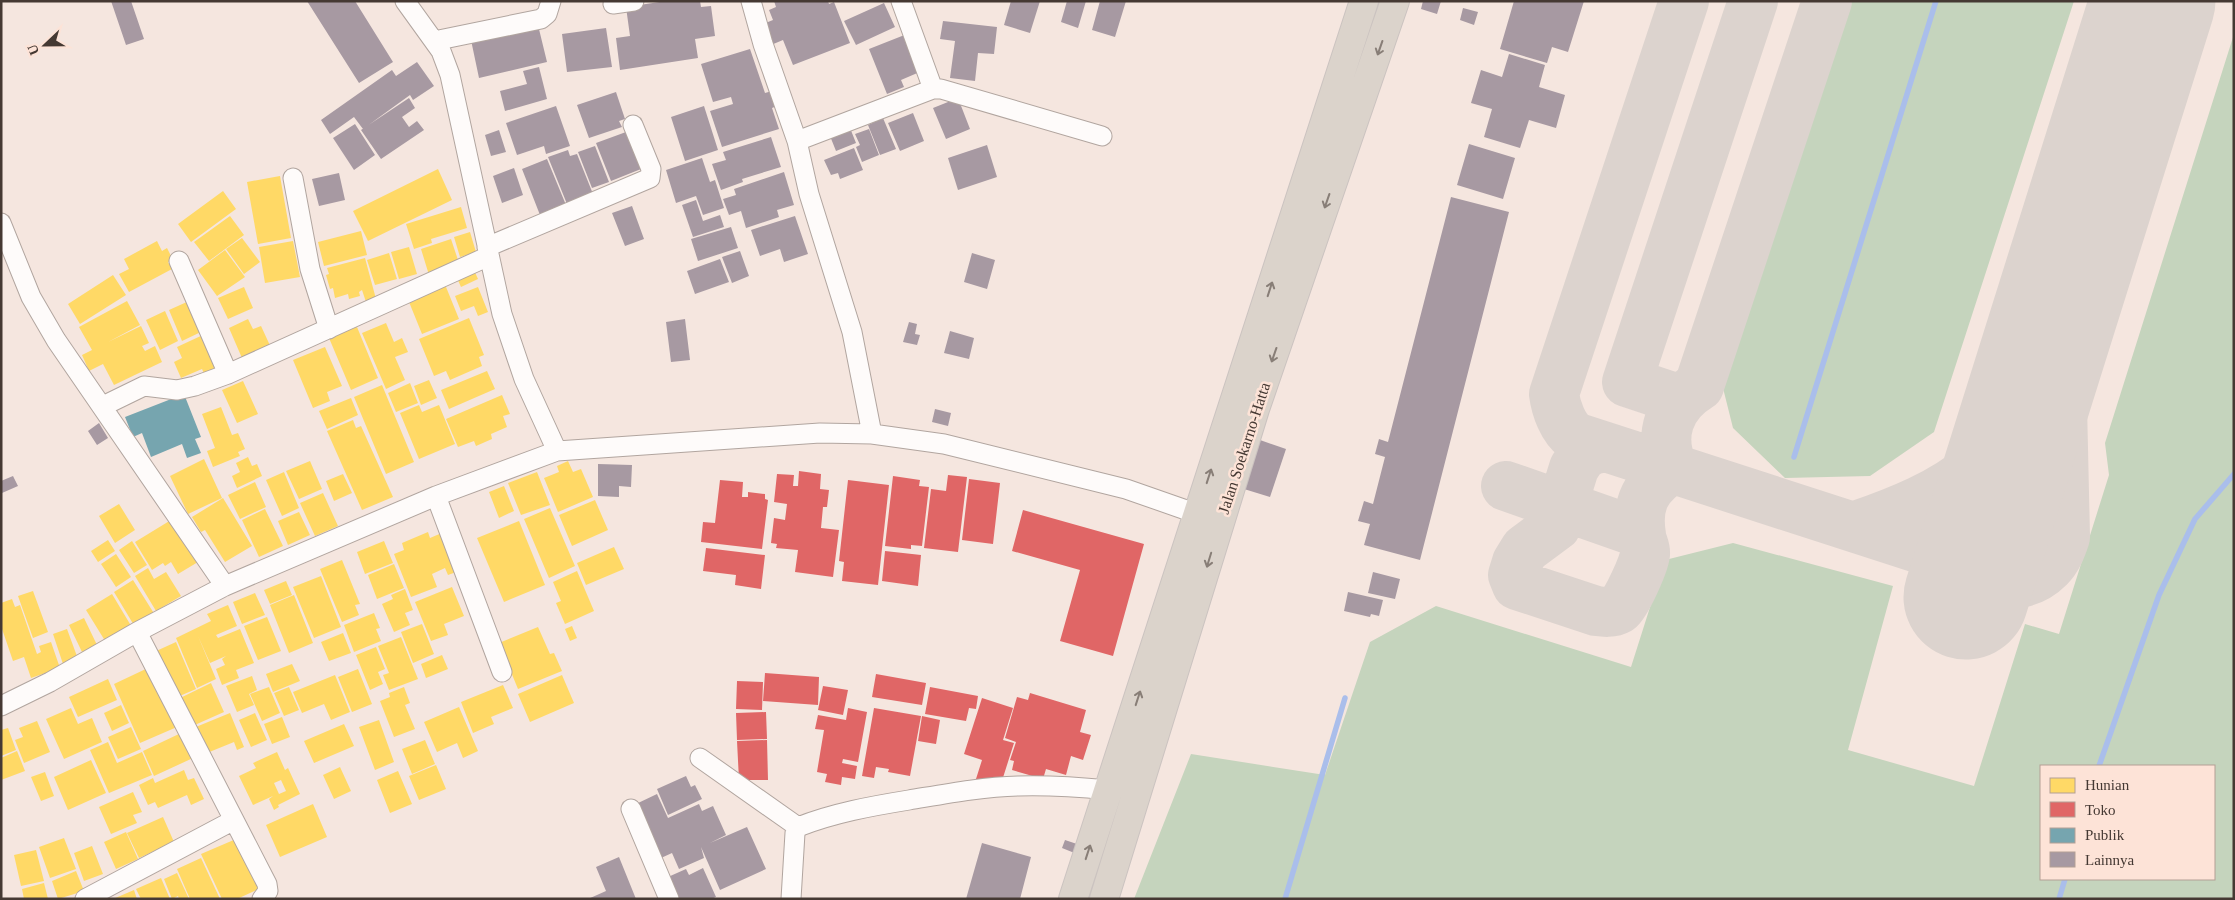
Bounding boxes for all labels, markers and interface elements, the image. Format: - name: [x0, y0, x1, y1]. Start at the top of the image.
- north arrow: [20, 20, 70, 70]
- one-way arrow: [1375, 39, 1384, 55]
- text: U: [25, 42, 42, 57]
- one-way arrow: [1321, 193, 1331, 209]
- one-way arrow: [1266, 281, 1276, 297]
- one-way arrow: [1269, 347, 1278, 362]
- street label: Jalan Soekarno-Hatta: [1215, 380, 1273, 516]
- one-way arrow: [1205, 469, 1215, 485]
- one-way arrow: [1203, 551, 1213, 567]
- one-way arrow: [1134, 690, 1143, 706]
- legend: [2040, 765, 2215, 880]
- text: Hunian: [2085, 777, 2130, 793]
- text: Toko: [2085, 802, 2116, 818]
- text: Publik: [2085, 827, 2125, 843]
- one-way arrow: [1084, 845, 1094, 861]
- text: Lainnya: [2085, 852, 2134, 868]

